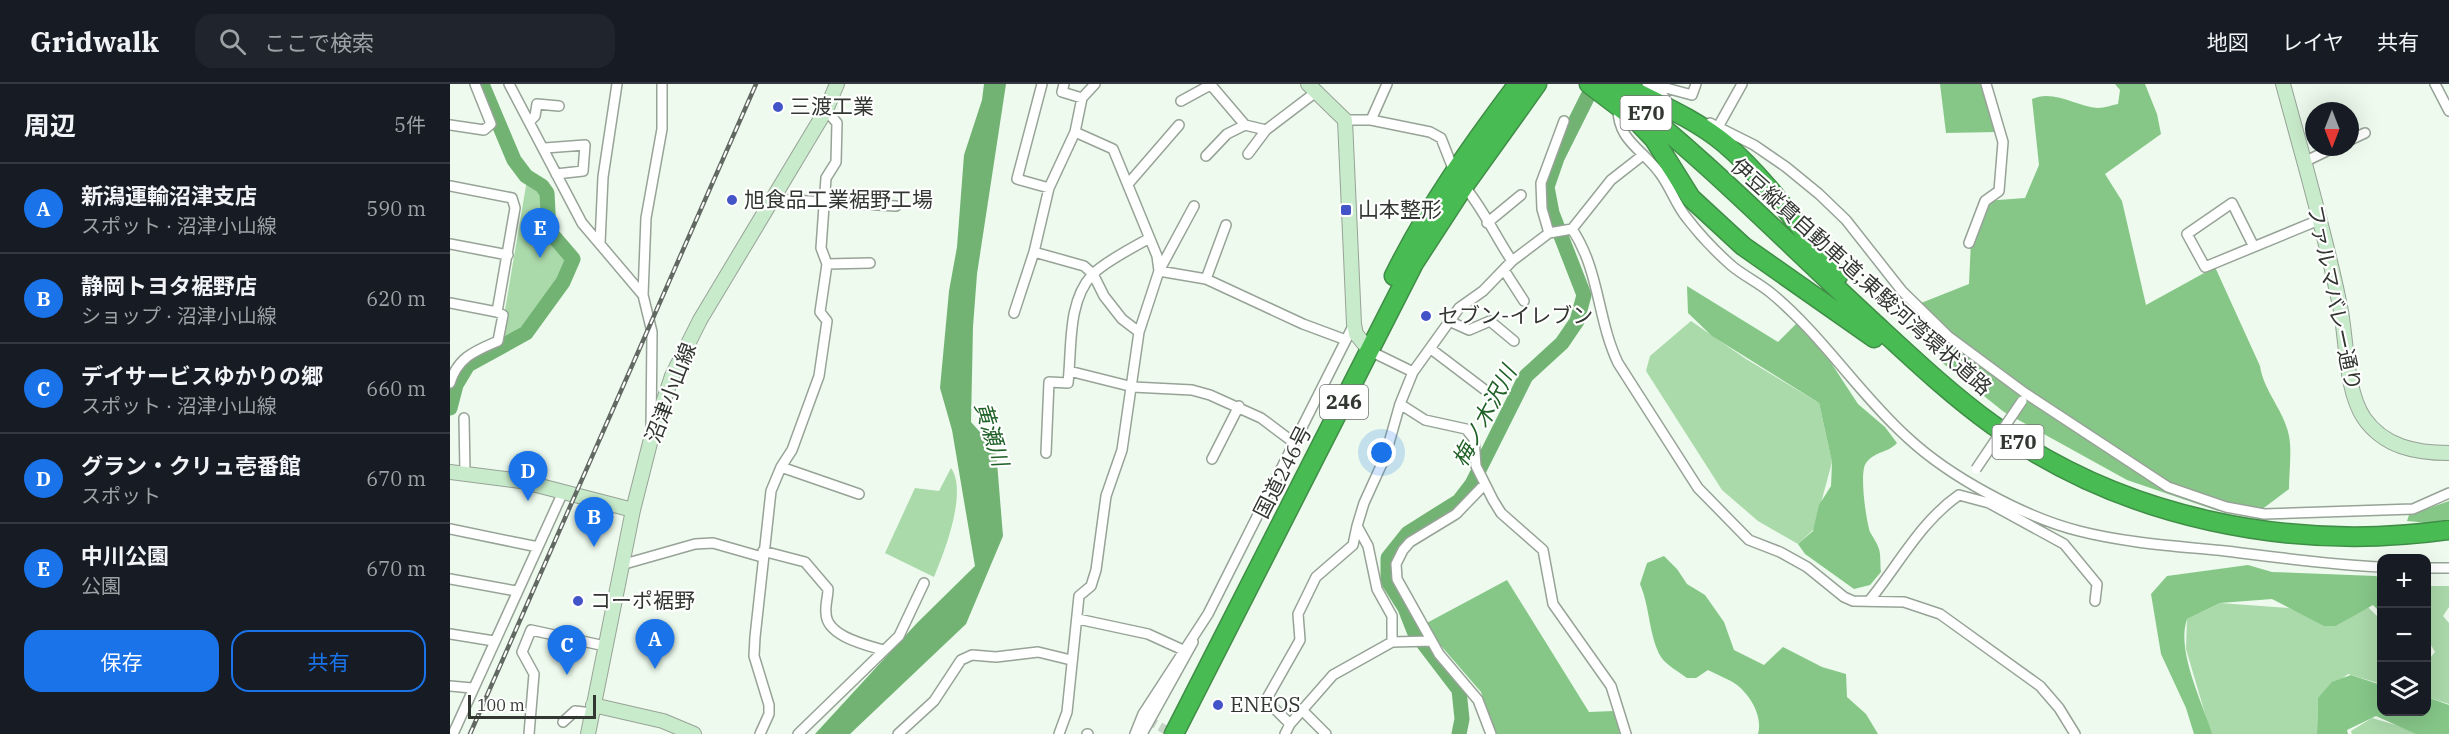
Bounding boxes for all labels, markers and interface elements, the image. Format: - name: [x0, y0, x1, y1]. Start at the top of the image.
- search box: [195, 14, 615, 68]
- text: Gridwalk: [30, 23, 159, 60]
- icon: search: [216, 25, 249, 58]
- text: ここで検索: [264, 28, 374, 57]
- text: 地図: [2207, 28, 2249, 56]
- text: レイヤ: [2282, 28, 2344, 56]
- text: 共有: [2377, 28, 2419, 56]
- place label: 三渡工業: [790, 92, 874, 120]
- road number: E70: [1620, 96, 1672, 130]
- marker: 三渡工業: [771, 100, 785, 114]
- north arrow: [2305, 102, 2359, 156]
- text: 周辺: [24, 108, 76, 142]
- text: 5件: [394, 111, 426, 138]
- street label: 伊豆縦貫自動車道;東駿河湾環状道路: [1725, 151, 1998, 401]
- text: 新潟運輸沼津支店: [81, 181, 257, 210]
- place label: 旭食品工業裾野工場: [744, 185, 933, 213]
- marker: 旭食品工業裾野工場: [725, 193, 739, 207]
- text: A: [37, 195, 50, 222]
- text: 590 m: [366, 195, 426, 222]
- place label: 山本整形: [1358, 195, 1442, 223]
- street label: ファルマバレー通り: [2302, 202, 2368, 393]
- marker: 山本整形: [1339, 203, 1353, 217]
- pin: E: [520, 208, 560, 258]
- text: スポット · 沼津小山線: [81, 212, 277, 239]
- text: 静岡トヨタ裾野店: [81, 271, 257, 300]
- text: B: [36, 285, 51, 312]
- text: 620 m: [366, 285, 426, 312]
- place label: セブン-イレブン: [1438, 301, 1593, 329]
- text: ショップ · 沼津小山線: [81, 302, 277, 329]
- marker: セブン-イレブン: [1419, 309, 1433, 323]
- street label: 沼津小山線: [638, 339, 702, 447]
- water label: 梅ノ木沢川: [1445, 359, 1523, 471]
- text: デイサービスゆかりの郷: [81, 361, 323, 390]
- text: C: [37, 375, 50, 402]
- text: 660 m: [366, 375, 426, 402]
- road number: 246: [1320, 385, 1368, 419]
- text: スポット · 沼津小山線: [81, 392, 277, 419]
- water label: 黄瀬川: [969, 398, 1017, 472]
- street label: 国道246号: [1247, 420, 1317, 523]
- road number: E70: [1992, 425, 2044, 459]
- your location: [1367, 438, 1396, 467]
- text: グラン・クリュ壱番館: [81, 451, 301, 480]
- pin: D: [508, 452, 548, 501]
- text: D: [36, 465, 51, 492]
- text: 670 m: [366, 465, 426, 492]
- text: スポット: [81, 482, 161, 509]
- pin: B: [574, 498, 614, 547]
- text: 中川公園: [81, 541, 169, 570]
- map controls: [2377, 554, 2431, 716]
- button: +: [2377, 554, 2431, 608]
- text: E: [37, 555, 50, 582]
- text: 670 m: [366, 555, 426, 582]
- text: 公園: [81, 572, 121, 599]
- place label: コーポ裾野: [590, 586, 695, 614]
- marker: コーポ裾野: [571, 594, 585, 608]
- button: −: [2377, 608, 2431, 662]
- pin: A: [636, 620, 674, 669]
- pin: C: [548, 626, 586, 675]
- button: 保存: [24, 630, 219, 692]
- button: 共有: [231, 630, 426, 692]
- button: layers: [2377, 662, 2431, 716]
- place label: ENEOS: [1230, 690, 1301, 718]
- scale bar: [468, 692, 596, 720]
- text: 100 m: [477, 695, 525, 715]
- marker: ENEOS: [1211, 698, 1225, 712]

